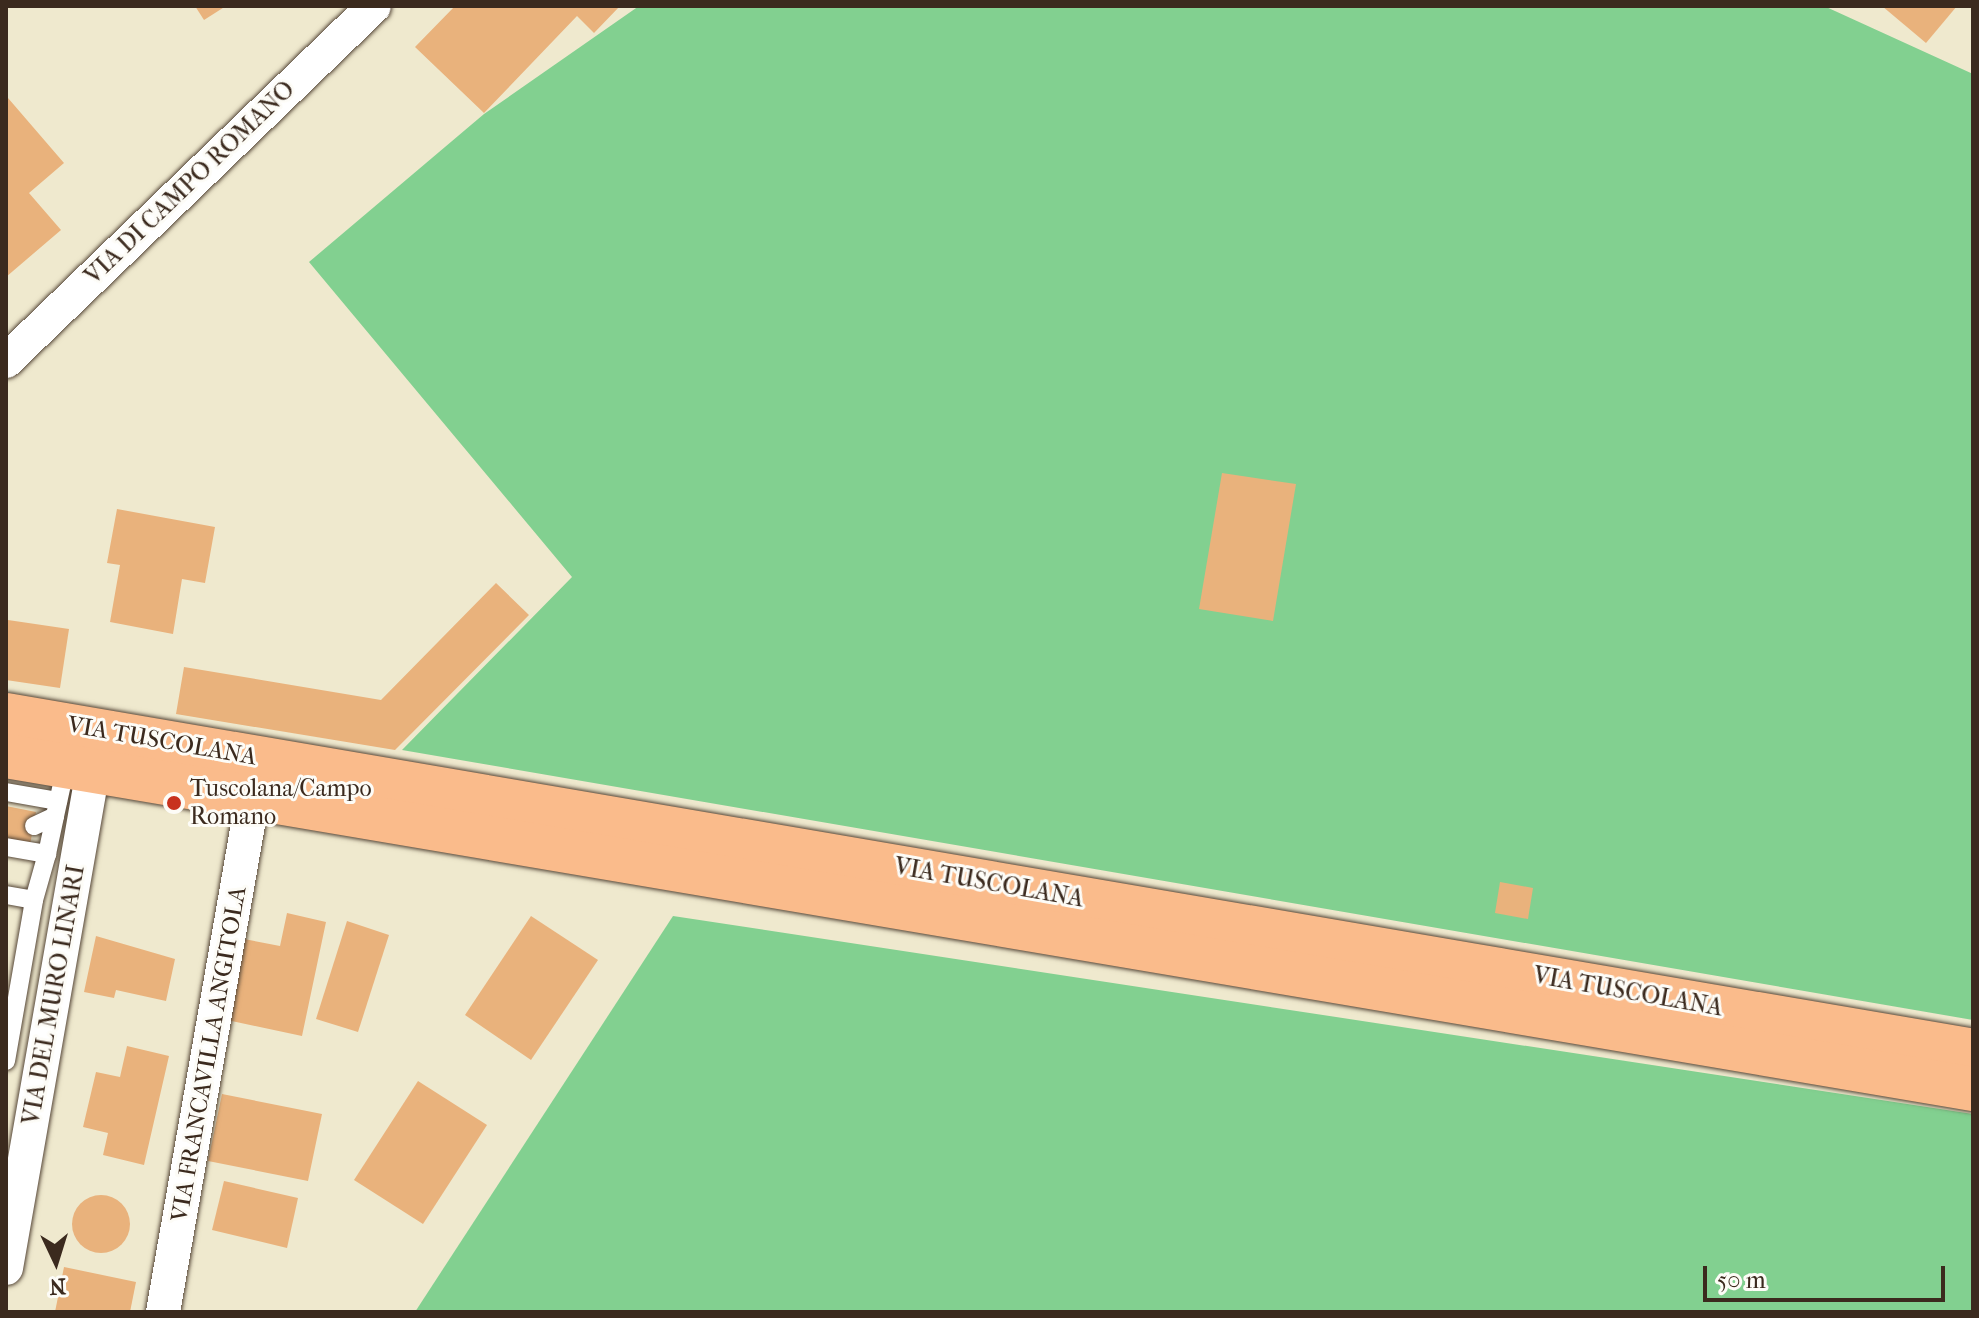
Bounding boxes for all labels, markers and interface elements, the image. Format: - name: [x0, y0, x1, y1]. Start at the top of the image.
- street label: VIA DI CAMPO ROMANO: [79, 75, 301, 291]
- street label: VIA TUSCOLANA: [65, 710, 259, 772]
- place label: Tuscolana/Campo Romano: [190, 775, 372, 831]
- marker: Tuscolana/Campo Romano: [165, 794, 183, 812]
- street label: VIA TUSCOLANA: [892, 852, 1086, 914]
- street label: VIA DEL MURO LINARI: [17, 863, 91, 1127]
- street label: VIA FRANCAVILLA ANGITOLA: [165, 884, 253, 1224]
- street label: VIA TUSCOLANA: [1531, 961, 1725, 1023]
- north arrow: [16, 1222, 96, 1302]
- scale bar: [1707, 1250, 1949, 1300]
- text: 50 m: [1717, 1266, 1766, 1294]
- text: N: [48, 1272, 67, 1299]

